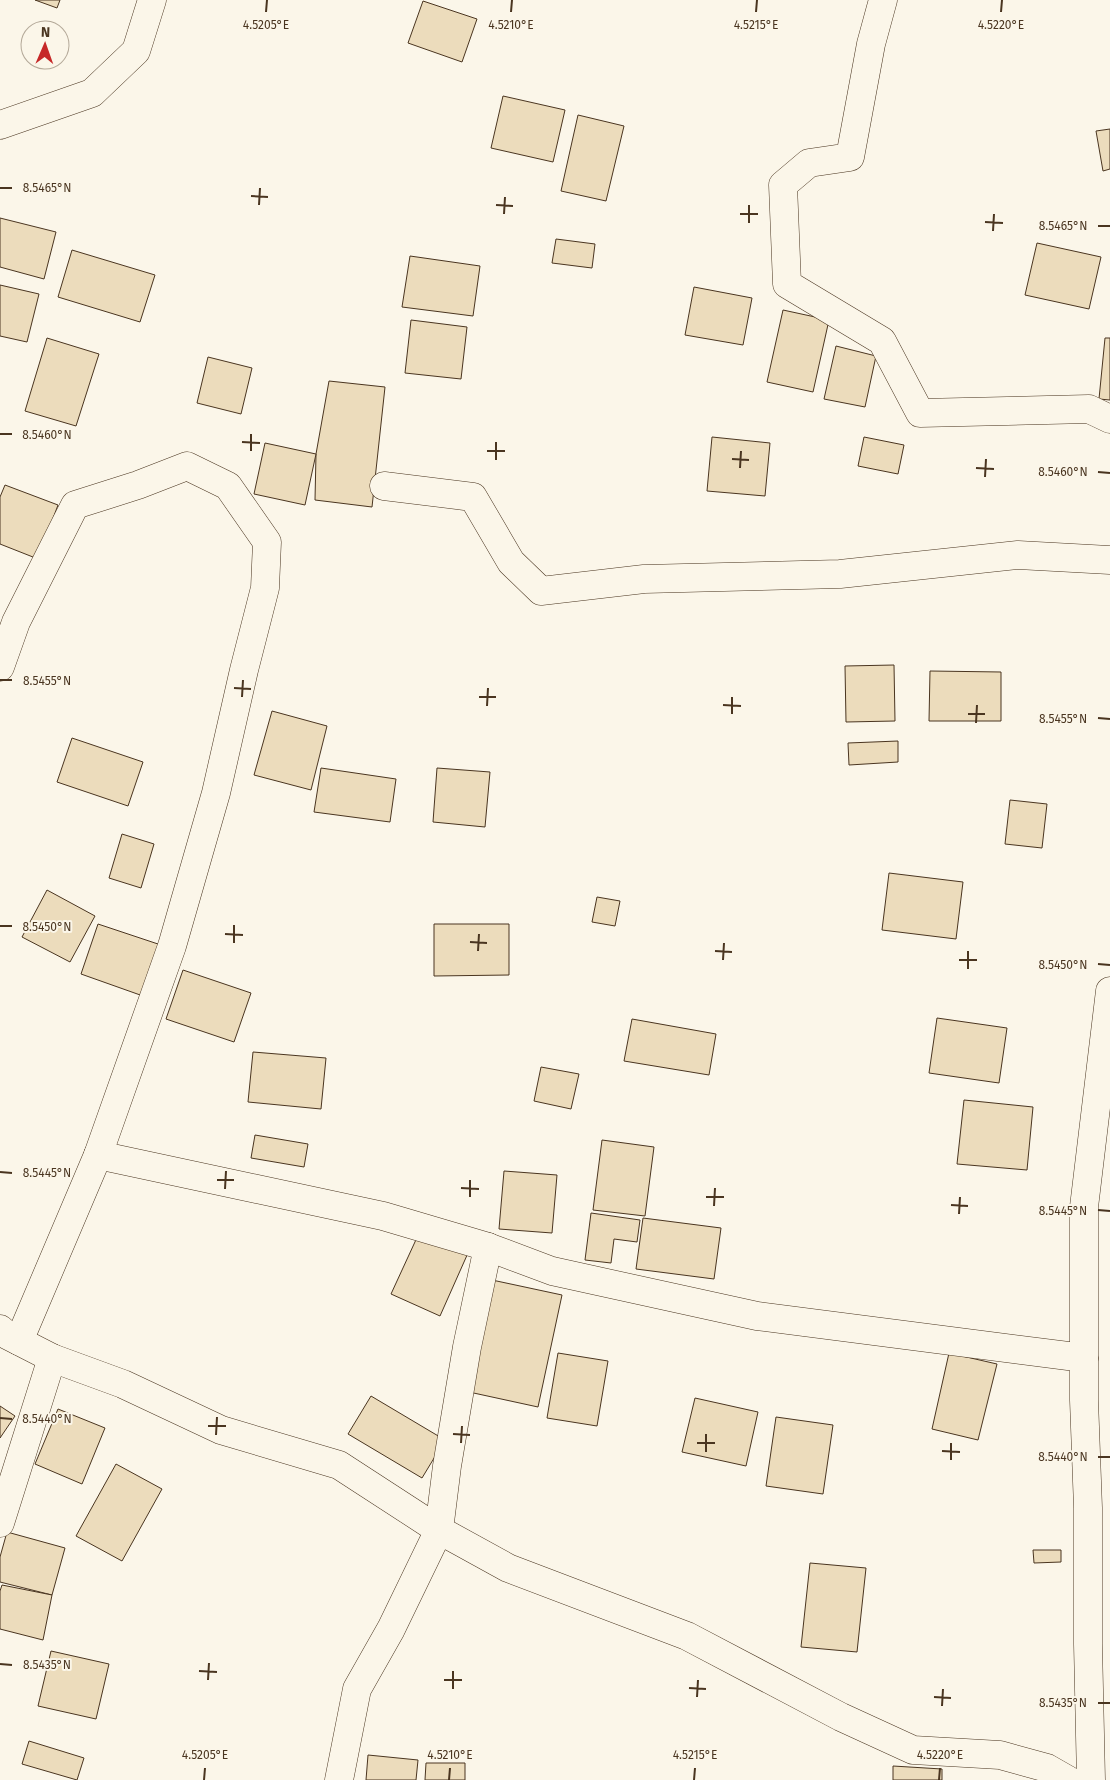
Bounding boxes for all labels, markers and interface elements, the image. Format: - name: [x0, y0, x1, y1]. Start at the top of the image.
- text: 4.5205°E: [243, 18, 289, 32]
- text: 4.5210°E: [488, 18, 534, 32]
- text: 4.5215°E: [734, 18, 778, 32]
- text: 4.5220°E: [978, 18, 1024, 32]
- north arrow: [20, 20, 70, 70]
- text: N: [40, 24, 50, 41]
- text: 8.5465°N: [23, 181, 71, 195]
- text: 8.5465°N: [1039, 219, 1087, 233]
- text: 8.5460°N: [22, 428, 72, 442]
- text: 8.5460°N: [1038, 465, 1088, 479]
- text: 8.5455°N: [23, 674, 71, 688]
- text: 8.5455°N: [1039, 712, 1087, 726]
- text: 8.5450°N: [22, 920, 72, 934]
- text: 8.5450°N: [1038, 958, 1088, 972]
- text: 8.5445°N: [23, 1166, 71, 1180]
- text: 8.5445°N: [1039, 1204, 1087, 1218]
- text: 8.5440°N: [22, 1412, 72, 1426]
- text: 8.5440°N: [1038, 1450, 1088, 1464]
- text: 8.5435°N: [23, 1658, 71, 1672]
- text: 8.5435°N: [1039, 1696, 1087, 1710]
- text: 4.5205°E: [182, 1748, 228, 1762]
- text: 4.5210°E: [427, 1748, 473, 1762]
- text: 4.5215°E: [673, 1748, 717, 1762]
- text: 4.5220°E: [917, 1748, 963, 1762]

